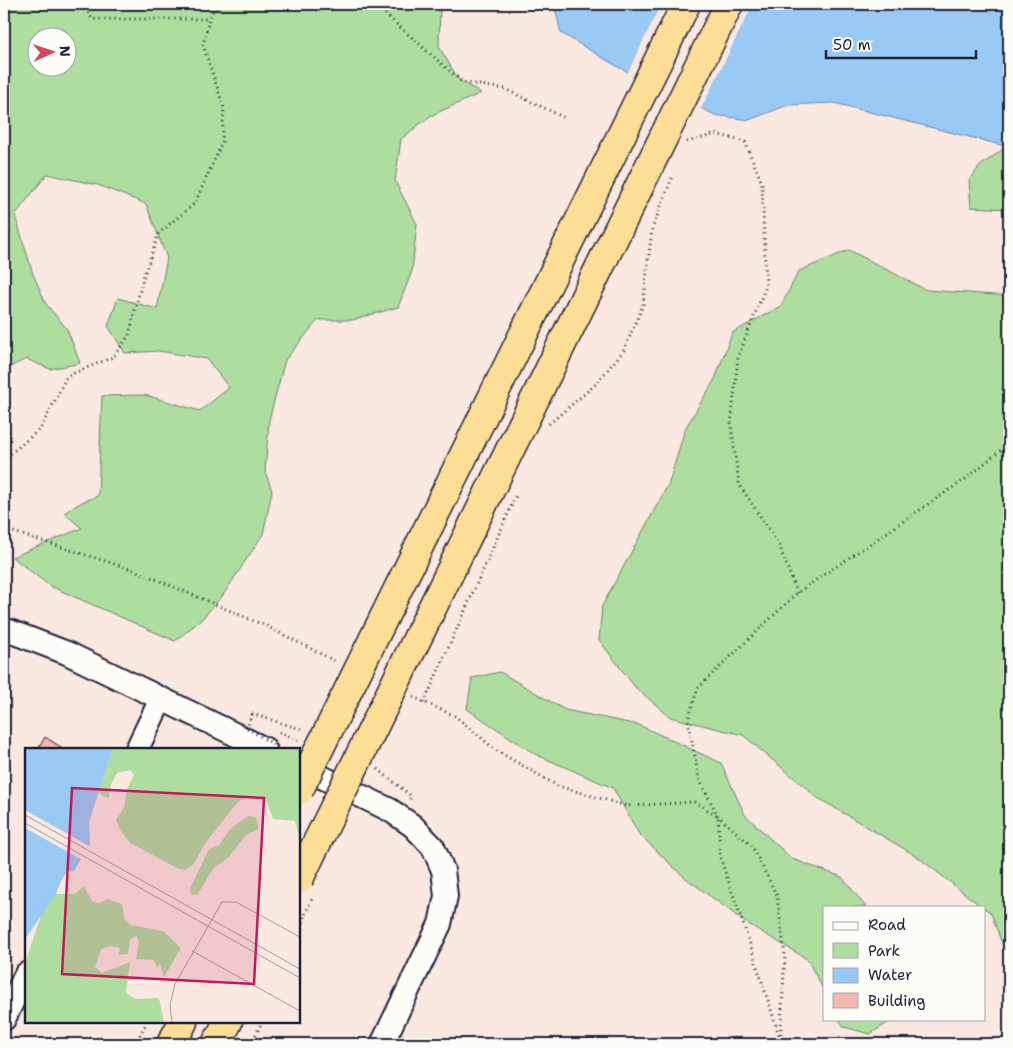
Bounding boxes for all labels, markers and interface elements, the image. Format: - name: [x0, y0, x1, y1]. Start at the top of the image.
- north arrow: [28, 28, 78, 78]
- scale bar: [826, 28, 976, 60]
- text: 50 m: [833, 35, 871, 55]
- text: N: [56, 45, 74, 57]
- inset map: [25, 748, 300, 1023]
- legend: [823, 906, 986, 1020]
- text: Road: [868, 915, 906, 935]
- text: Park: [868, 941, 900, 961]
- text: Water: [868, 965, 912, 985]
- text: Building: [868, 991, 925, 1011]

